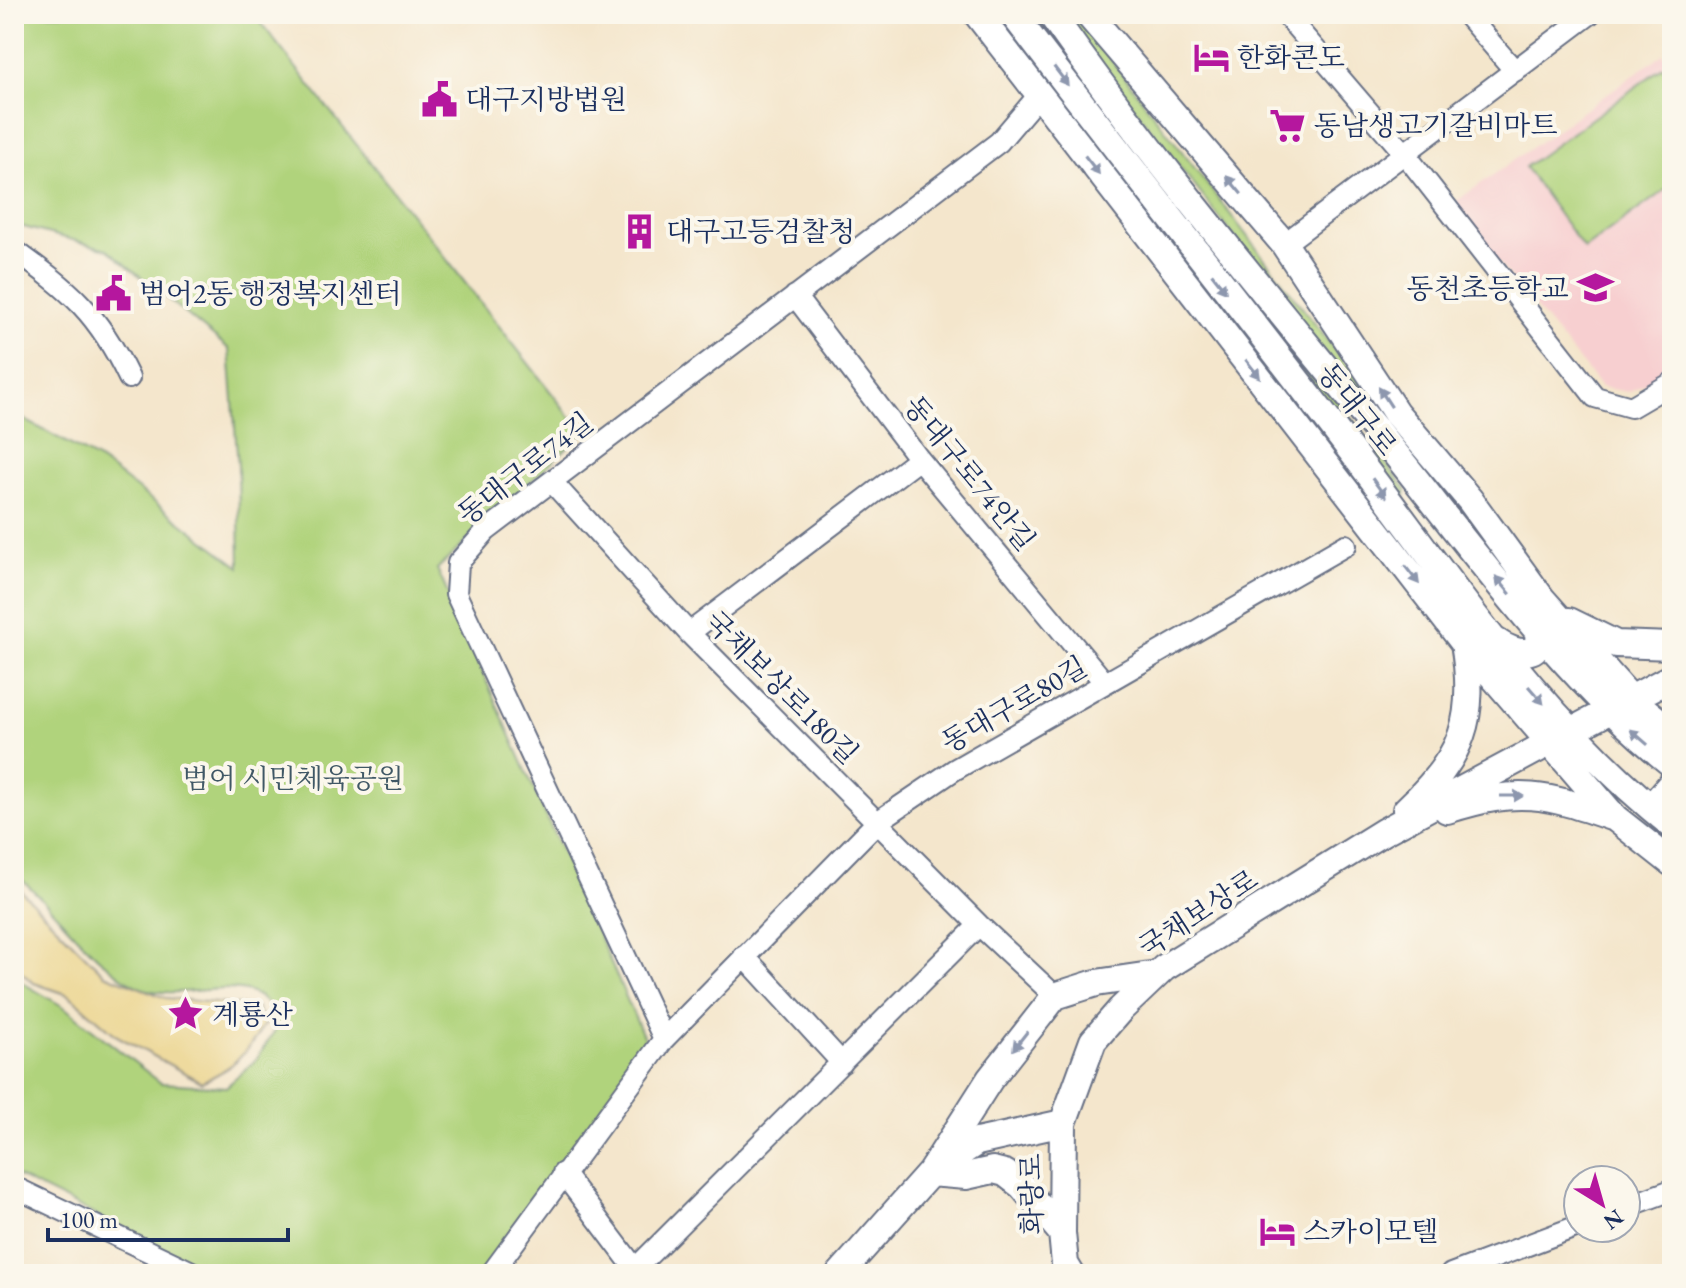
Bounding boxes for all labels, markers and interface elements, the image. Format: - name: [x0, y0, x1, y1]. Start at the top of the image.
- hotel icon: 한화콘도: [1192, 38, 1230, 76]
- place label: 한화콘도: [1237, 39, 1345, 75]
- one-way arrow: [1052, 66, 1068, 86]
- public building icon: 대구지방법원: [420, 80, 458, 118]
- place label: 대구지방법원: [465, 81, 627, 117]
- supermarket icon: 동남생고기갈비마트: [1269, 106, 1307, 144]
- place label: 동남생고기갈비마트: [1314, 107, 1557, 143]
- one-way arrow: [1084, 155, 1100, 175]
- one-way arrow: [1226, 176, 1243, 196]
- building icon: 대구고등검찰청: [621, 212, 659, 250]
- place label: 대구고등검찰청: [666, 213, 855, 249]
- school or university icon: 동천초등학교: [1576, 269, 1614, 307]
- place label: 동천초등학교: [1407, 270, 1569, 306]
- one-way arrow: [1210, 273, 1226, 293]
- public building icon: 범어2동 행정복지센터: [94, 274, 132, 312]
- place label: 범어2동 행정복지센터: [139, 275, 401, 311]
- street label: 동대구로: [1311, 355, 1405, 463]
- one-way arrow: [1245, 359, 1261, 379]
- one-way arrow: [1378, 386, 1393, 407]
- street label: 동대구로74안길: [896, 388, 1044, 558]
- street label: 동대구로74길: [450, 404, 600, 532]
- one-way arrow: [1370, 477, 1386, 498]
- one-way arrow: [1403, 565, 1419, 585]
- one-way arrow: [1495, 575, 1512, 595]
- street label: 국채보상로180길: [698, 603, 866, 771]
- street label: 동대구로80길: [935, 648, 1093, 760]
- one-way arrow: [1526, 685, 1544, 704]
- one-way arrow: [1630, 729, 1650, 746]
- park label: 범어 시민체육공원: [182, 760, 404, 796]
- one-way arrow: [1500, 790, 1525, 802]
- street label: 국채보상로: [1131, 861, 1265, 965]
- place icon: 계룡산: [167, 995, 205, 1033]
- place label: 계룡산: [212, 996, 293, 1032]
- one-way arrow: [1012, 1031, 1028, 1051]
- street label: 화랑로: [1012, 1153, 1050, 1235]
- north arrow: [1562, 1164, 1642, 1244]
- scale bar: [48, 1192, 288, 1242]
- text: N: [1598, 1203, 1630, 1237]
- text: 100 m: [60, 1204, 118, 1235]
- hotel icon: 스카이모텔: [1258, 1212, 1296, 1250]
- place label: 스카이모텔: [1303, 1213, 1438, 1249]

